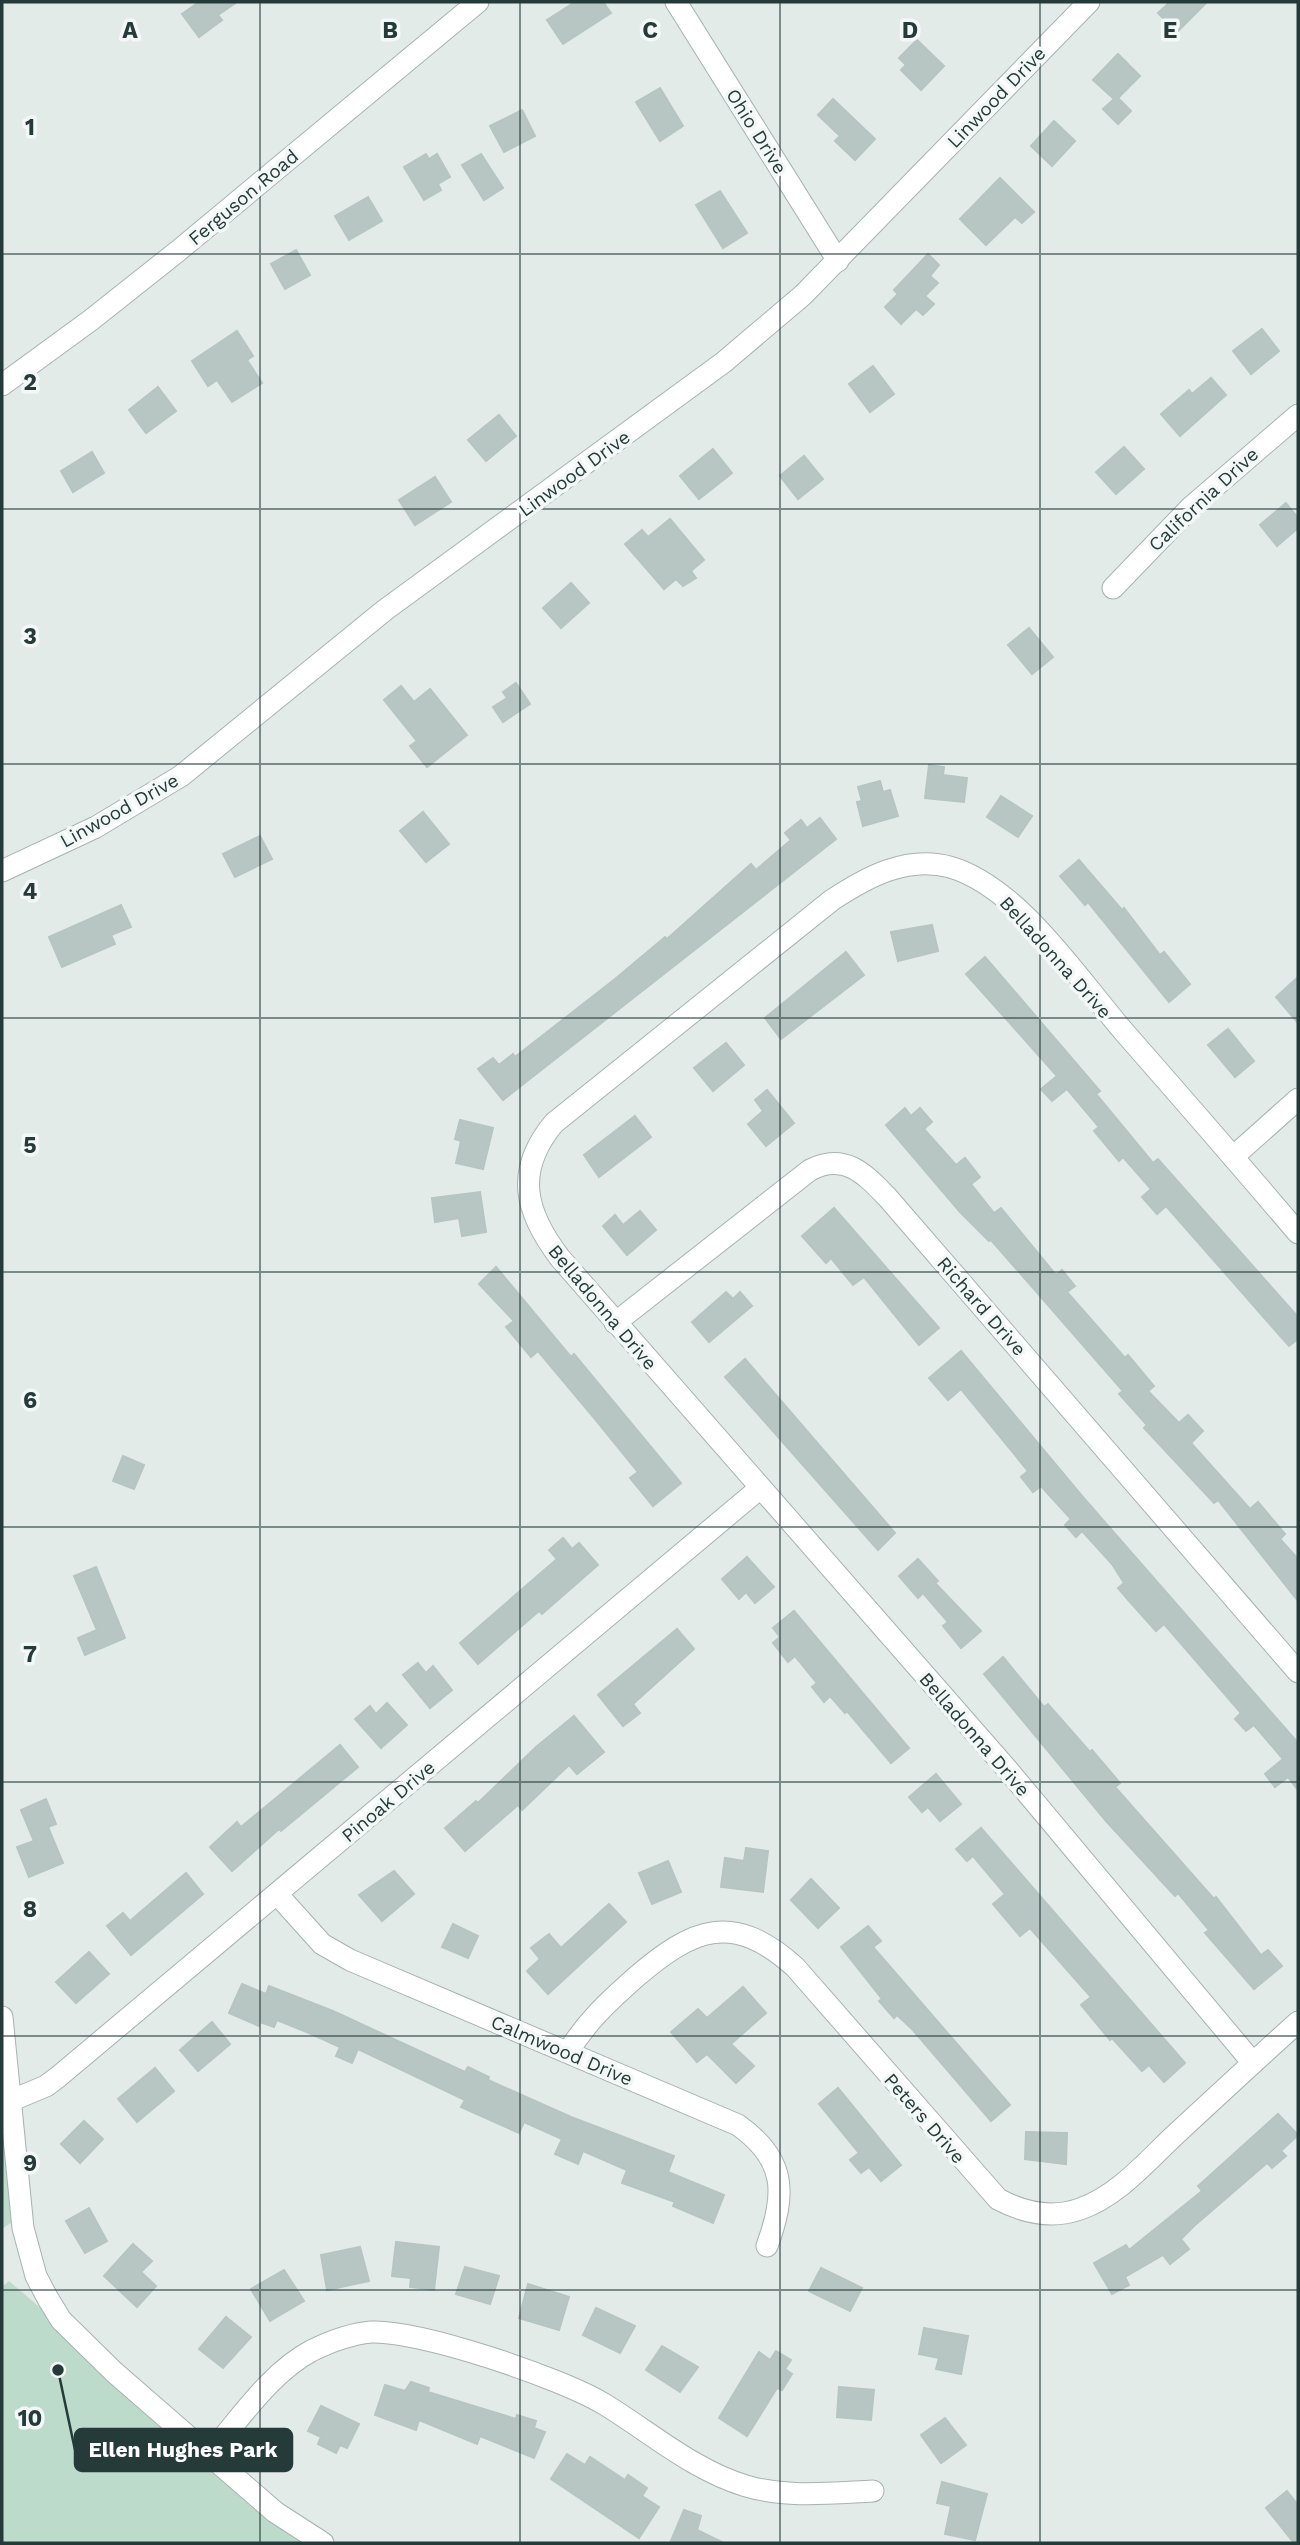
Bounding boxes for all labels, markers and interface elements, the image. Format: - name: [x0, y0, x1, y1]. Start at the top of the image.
- text: A: [122, 17, 138, 44]
- text: B: [382, 17, 398, 44]
- text: C: [642, 17, 658, 44]
- text: D: [902, 17, 918, 44]
- text: E: [1163, 17, 1177, 44]
- street label: Linwood Drive: [942, 42, 1051, 153]
- street label: Ohio Drive: [721, 84, 792, 178]
- text: 1: [25, 114, 35, 141]
- street label: Ferguson Road: [184, 145, 303, 250]
- text: 2: [23, 369, 37, 396]
- street label: Linwood Drive: [514, 425, 634, 522]
- street label: California Drive: [1144, 443, 1263, 556]
- text: 3: [23, 623, 37, 650]
- street label: Linwood Drive: [56, 768, 183, 853]
- text: 4: [23, 878, 38, 905]
- street label: Belladonna Drive: [995, 891, 1117, 1023]
- text: 5: [23, 1132, 37, 1159]
- street label: Belladonna Drive: [543, 1240, 662, 1375]
- street label: Richard Drive: [932, 1252, 1031, 1361]
- text: 6: [23, 1387, 37, 1414]
- text: 7: [23, 1641, 37, 1668]
- street label: Belladonna Drive: [915, 1668, 1035, 1801]
- street label: Pinoak Drive: [337, 1756, 440, 1847]
- text: 8: [23, 1896, 37, 1923]
- street label: Calmwood Drive: [488, 2010, 636, 2091]
- street label: Peters Drive: [879, 2068, 970, 2168]
- text: 9: [23, 2150, 37, 2177]
- text: 10: [18, 2405, 42, 2432]
- callout: Ellen Hughes Park: [75, 2429, 292, 2471]
- text: Ellen Hughes Park: [88, 2437, 278, 2462]

